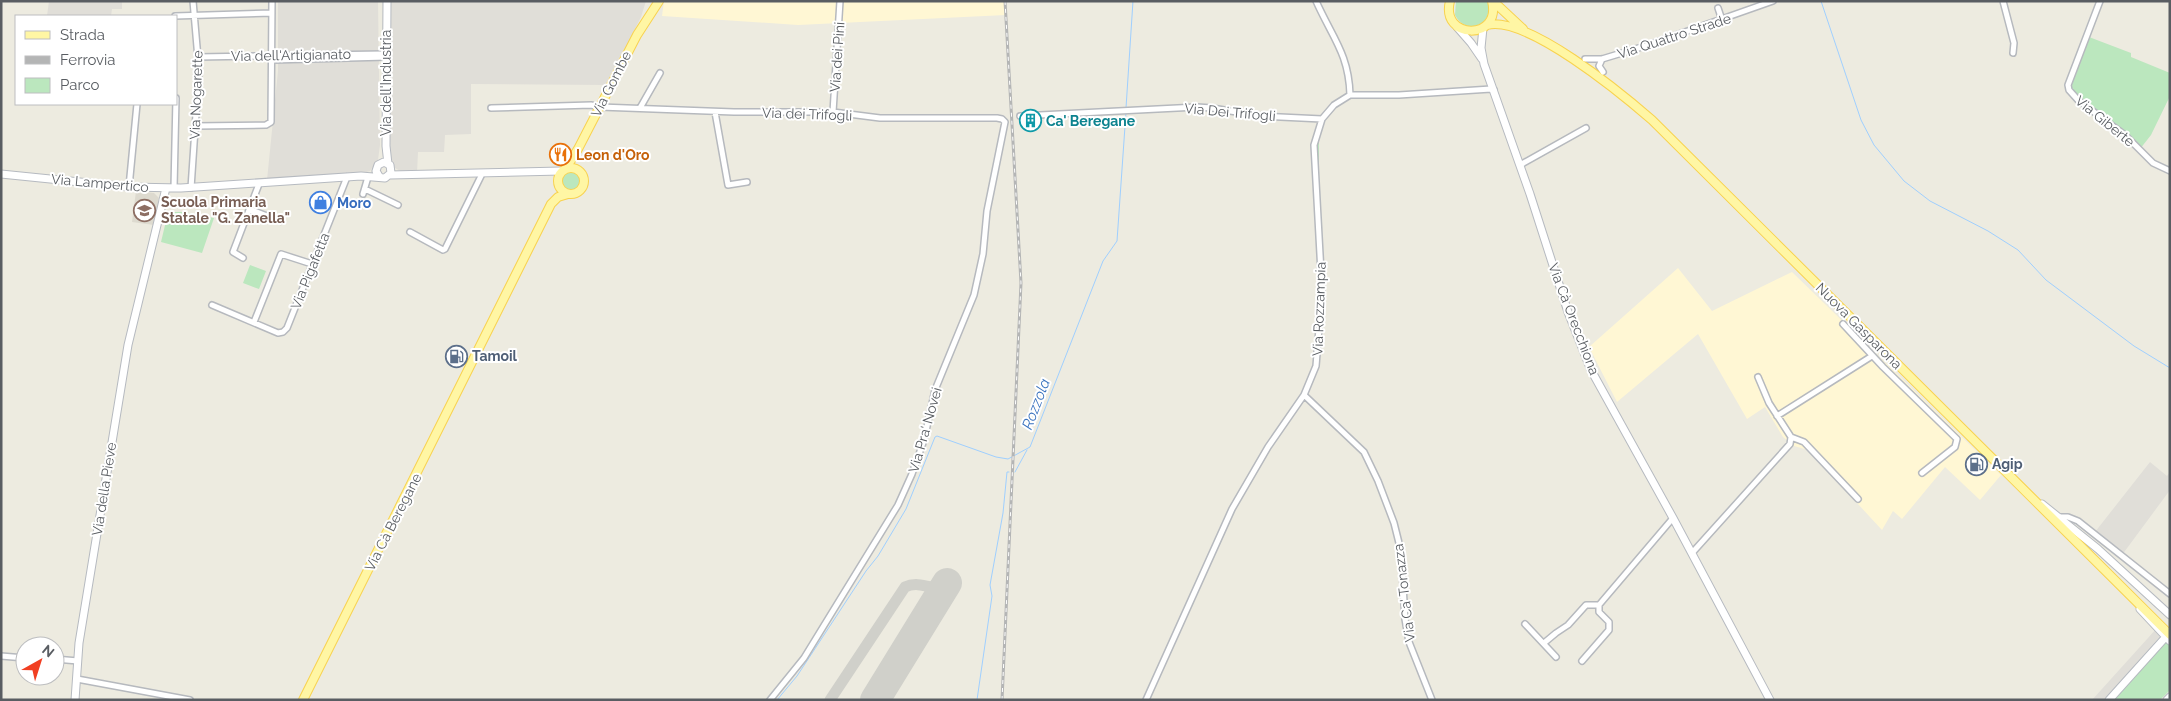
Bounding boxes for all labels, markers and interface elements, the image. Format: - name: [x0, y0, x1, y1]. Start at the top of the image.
- street label: Via Quattro Strade: [1615, 10, 1733, 62]
- legend: [15, 15, 178, 105]
- street label: Via dei Pini: [827, 21, 847, 93]
- text: Strada: [60, 26, 105, 44]
- street label: Via dell'Industria: [378, 30, 394, 136]
- street label: Via dell'Artigianato: [231, 46, 351, 64]
- street label: Via Gombe: [588, 48, 634, 120]
- street label: Via Nogarette: [186, 50, 206, 140]
- text: Ferrovia: [60, 51, 116, 69]
- text: Parco: [60, 76, 100, 94]
- street label: Via Giberte: [2072, 92, 2138, 150]
- street label: Via Dei Trifogli: [1184, 100, 1276, 124]
- street label: Via dei Trifogli: [762, 104, 852, 124]
- building icon: Ca' Beregane: [1018, 109, 1042, 133]
- place label: Ca' Beregane: [1046, 113, 1136, 129]
- restaurant icon: Leon d'Oro: [548, 143, 572, 167]
- place label: Leon d'Oro: [576, 147, 650, 163]
- street label: Via Lampertico: [51, 171, 149, 195]
- shop icon: Moro: [309, 191, 333, 215]
- place label: Scuola Primaria Statale "G. Zanella": [161, 194, 290, 226]
- place label: Moro: [337, 195, 372, 211]
- school or university icon: Scuola Primaria Statale "G. Zanella": [133, 198, 157, 222]
- street label: Via Pigafetta: [287, 230, 333, 312]
- street label: Via Cà Orecchiona: [1545, 261, 1603, 377]
- street label: Via Rozzampia: [1309, 262, 1329, 356]
- street label: Nuova Gasparona: [1813, 280, 1905, 372]
- fuel station icon: Tamoil: [444, 344, 468, 368]
- place label: Tamoil: [472, 348, 518, 364]
- water label: Rozzola: [1018, 376, 1054, 432]
- street label: Via Pra' Novei: [905, 385, 945, 475]
- street label: Via della Pieve: [89, 441, 119, 537]
- fuel station icon: Agip: [1964, 452, 1988, 476]
- place label: Agip: [1992, 456, 2023, 472]
- street label: Via Cà Beregane: [361, 470, 425, 574]
- street label: Via Ca' Tonazza: [1390, 543, 1418, 643]
- north arrow: [15, 636, 65, 686]
- text: N: [39, 641, 57, 660]

